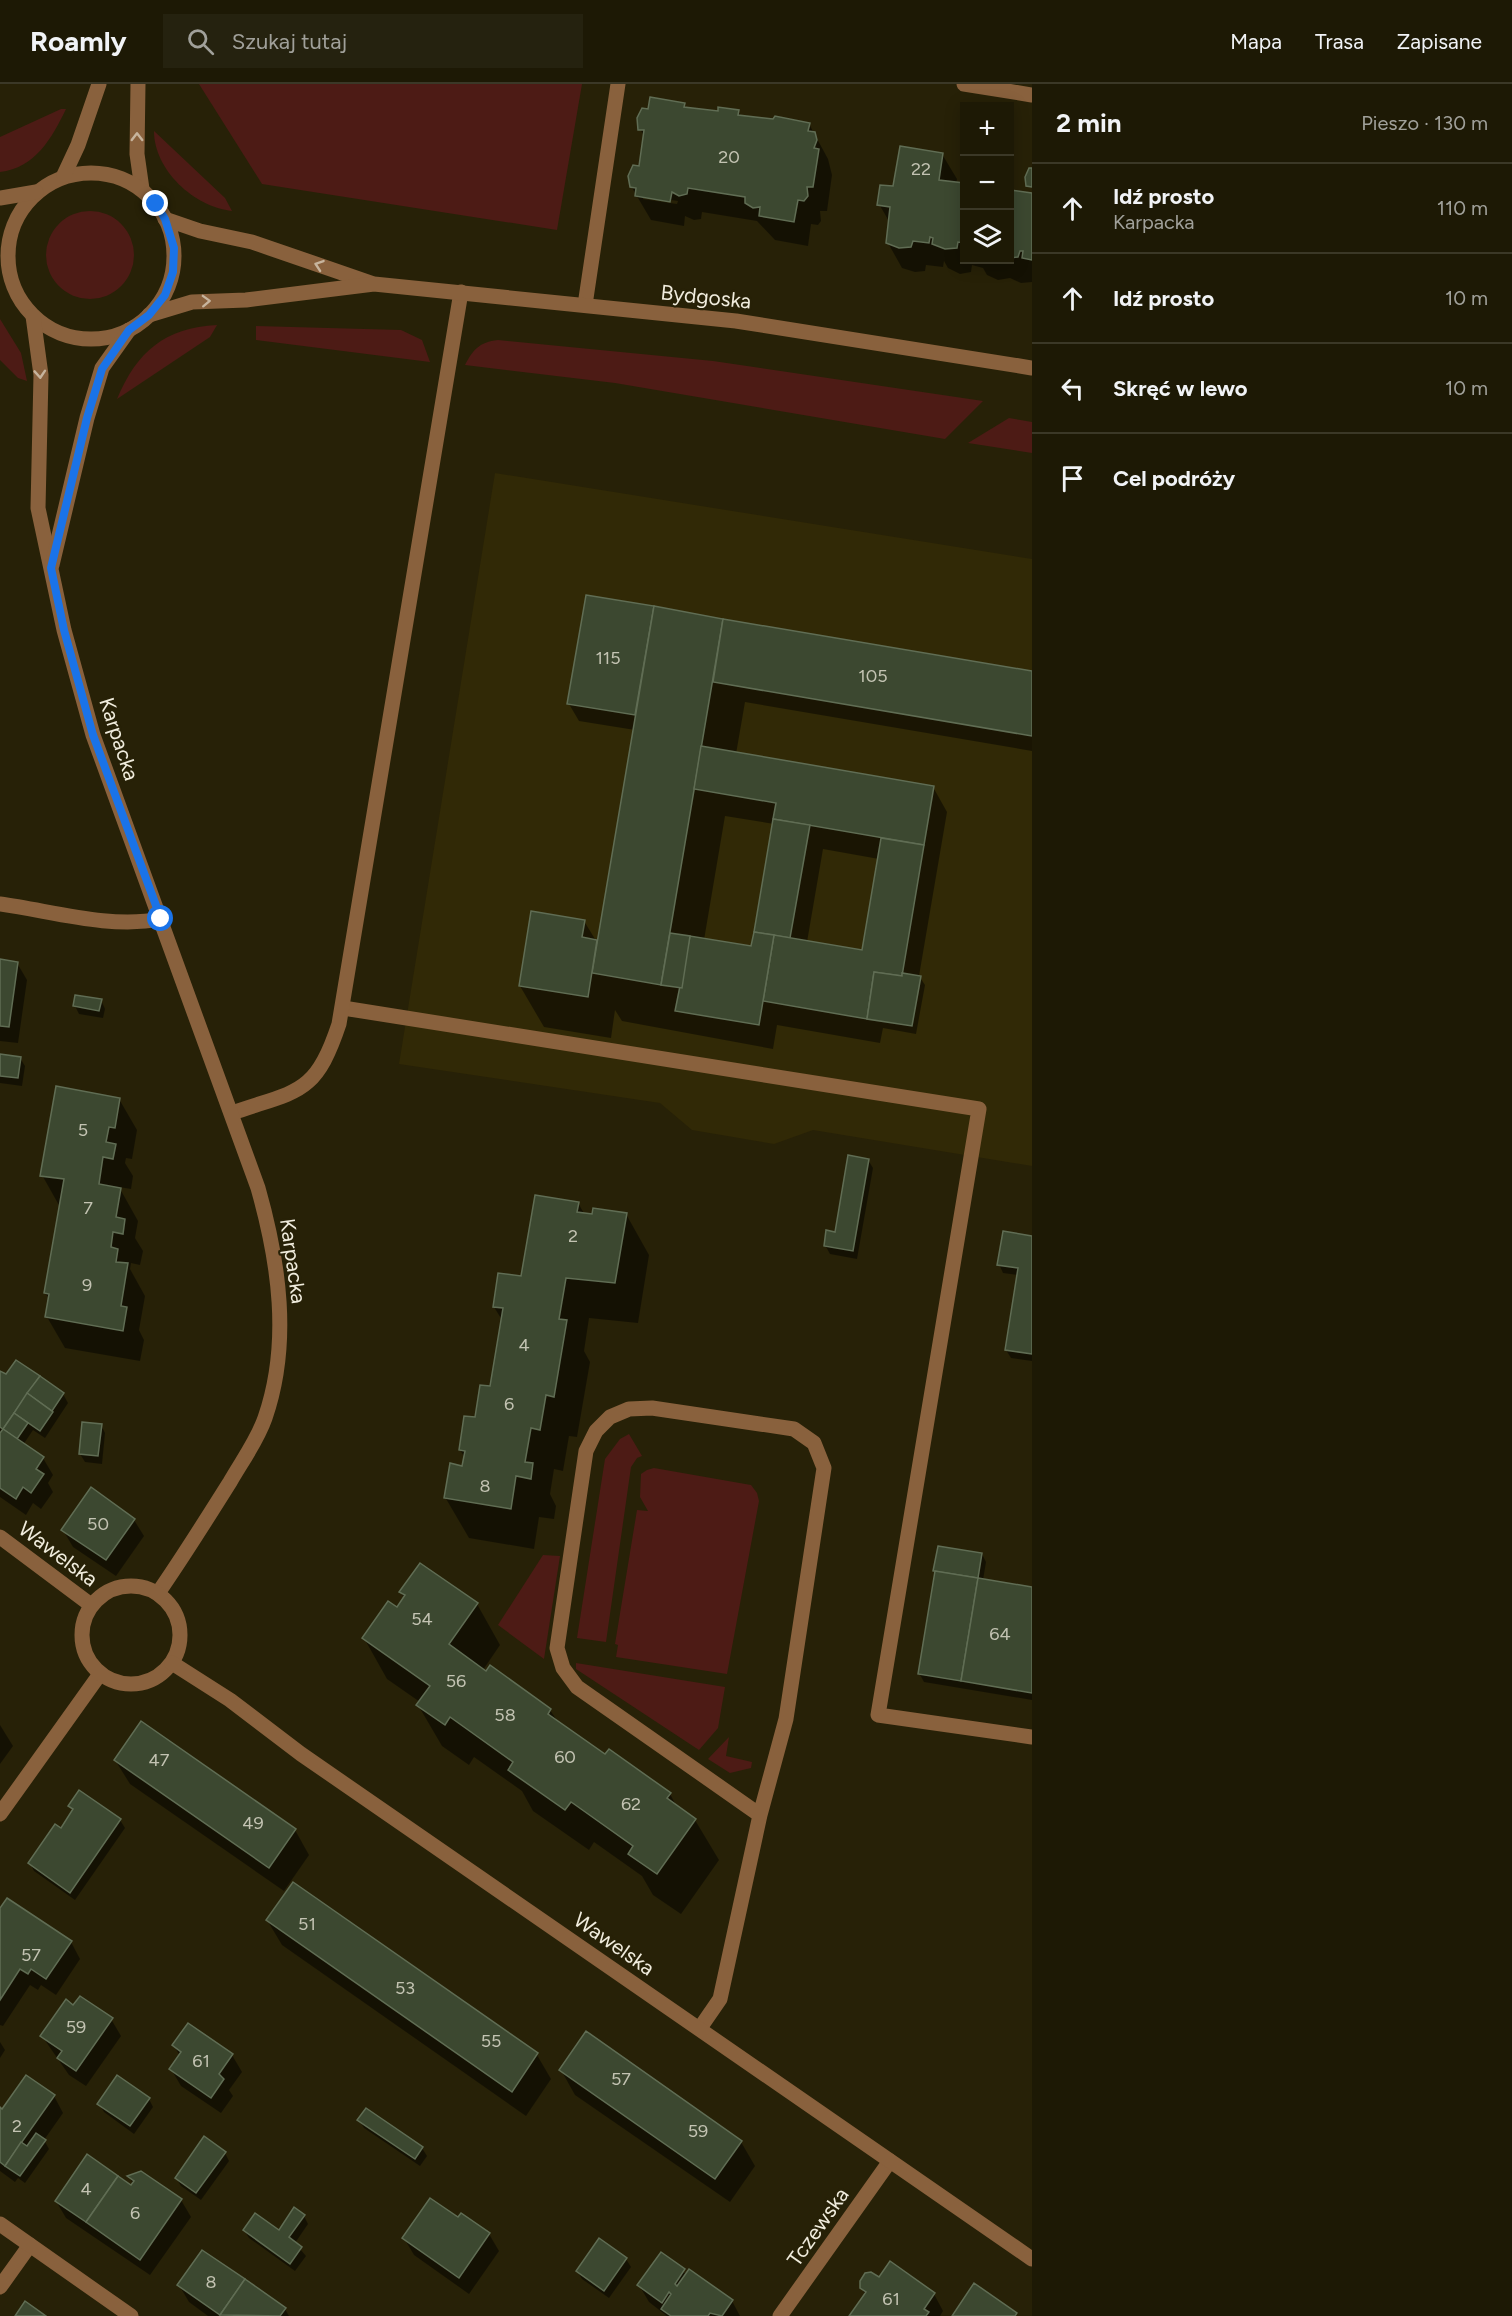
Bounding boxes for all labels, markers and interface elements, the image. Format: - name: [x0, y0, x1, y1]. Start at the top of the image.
- search box: [163, 14, 583, 68]
- text: Roamly: [30, 24, 127, 58]
- icon: search: [184, 25, 217, 58]
- text: Szukaj tutaj: [232, 28, 347, 55]
- text: Mapa: [1230, 29, 1282, 54]
- text: Trasa: [1315, 29, 1364, 54]
- text: Zapisane: [1397, 29, 1482, 54]
- map controls: [960, 102, 1014, 264]
- button: +: [960, 102, 1014, 156]
- text: 2 min: [1056, 107, 1122, 139]
- text: Pieszo · 130 m: [1361, 111, 1488, 135]
- one-way arrow: [131, 132, 143, 141]
- house number: 20: [718, 146, 740, 168]
- button: −: [960, 156, 1014, 210]
- house number: 22: [911, 158, 931, 180]
- text: Idź prosto: [1113, 183, 1214, 210]
- route end: [142, 190, 168, 216]
- icon: ahead: [1056, 192, 1089, 225]
- text: 110 m: [1437, 196, 1488, 220]
- button: layers: [960, 210, 1014, 264]
- text: Karpacka: [1113, 210, 1195, 234]
- one-way arrow: [314, 259, 325, 272]
- street label: Bydgoska: [660, 279, 753, 314]
- icon: ahead: [1056, 282, 1089, 315]
- text: Idź prosto: [1113, 285, 1214, 312]
- text: 10 m: [1445, 286, 1488, 310]
- one-way arrow: [201, 295, 210, 308]
- one-way arrow: [33, 370, 46, 379]
- icon: left: [1056, 372, 1089, 405]
- text: Skręć w lewo: [1113, 375, 1248, 402]
- text: 10 m: [1445, 376, 1488, 400]
- icon: arrive: [1056, 462, 1089, 495]
- text: Cel podróży: [1113, 465, 1235, 492]
- house number: 115: [595, 647, 621, 669]
- house number: 105: [858, 665, 888, 687]
- street label: Karpacka: [94, 694, 145, 783]
- route start: [147, 905, 173, 931]
- house number: 5: [78, 1119, 88, 1141]
- house number: 7: [83, 1197, 93, 1219]
- street label: Karpacka: [275, 1217, 312, 1305]
- house number: 2: [568, 1225, 578, 1247]
- house number: 9: [82, 1274, 92, 1296]
- house number: 4: [518, 1334, 530, 1356]
- house number: 6: [504, 1393, 514, 1415]
- house number: 8: [479, 1475, 491, 1497]
- house number: 50: [87, 1513, 109, 1535]
- street label: Wawelska: [14, 1516, 103, 1591]
- house number: 54: [411, 1608, 433, 1630]
- house number: 64: [989, 1623, 1011, 1645]
- house number: 56: [446, 1670, 466, 1692]
- house number: 58: [494, 1704, 516, 1726]
- house number: 60: [554, 1746, 576, 1768]
- house number: 47: [149, 1749, 170, 1771]
- house number: 62: [621, 1793, 641, 1815]
- house number: 49: [242, 1812, 264, 1834]
- street label: Wawelska: [569, 1907, 659, 1980]
- house number: 51: [298, 1913, 316, 1935]
- house number: 57: [21, 1944, 41, 1966]
- house number: 53: [395, 1977, 415, 1999]
- house number: 59: [66, 2016, 86, 2038]
- house number: 55: [481, 2030, 501, 2052]
- house number: 61: [192, 2050, 210, 2072]
- house number: 57: [611, 2068, 631, 2090]
- house number: 2: [12, 2115, 22, 2137]
- house number: 59: [688, 2120, 708, 2142]
- house number: 4: [80, 2178, 92, 2200]
- street label: Tczewska: [782, 2183, 854, 2271]
- house number: 6: [130, 2202, 140, 2224]
- house number: 8: [205, 2271, 217, 2293]
- house number: 61: [882, 2288, 900, 2310]

